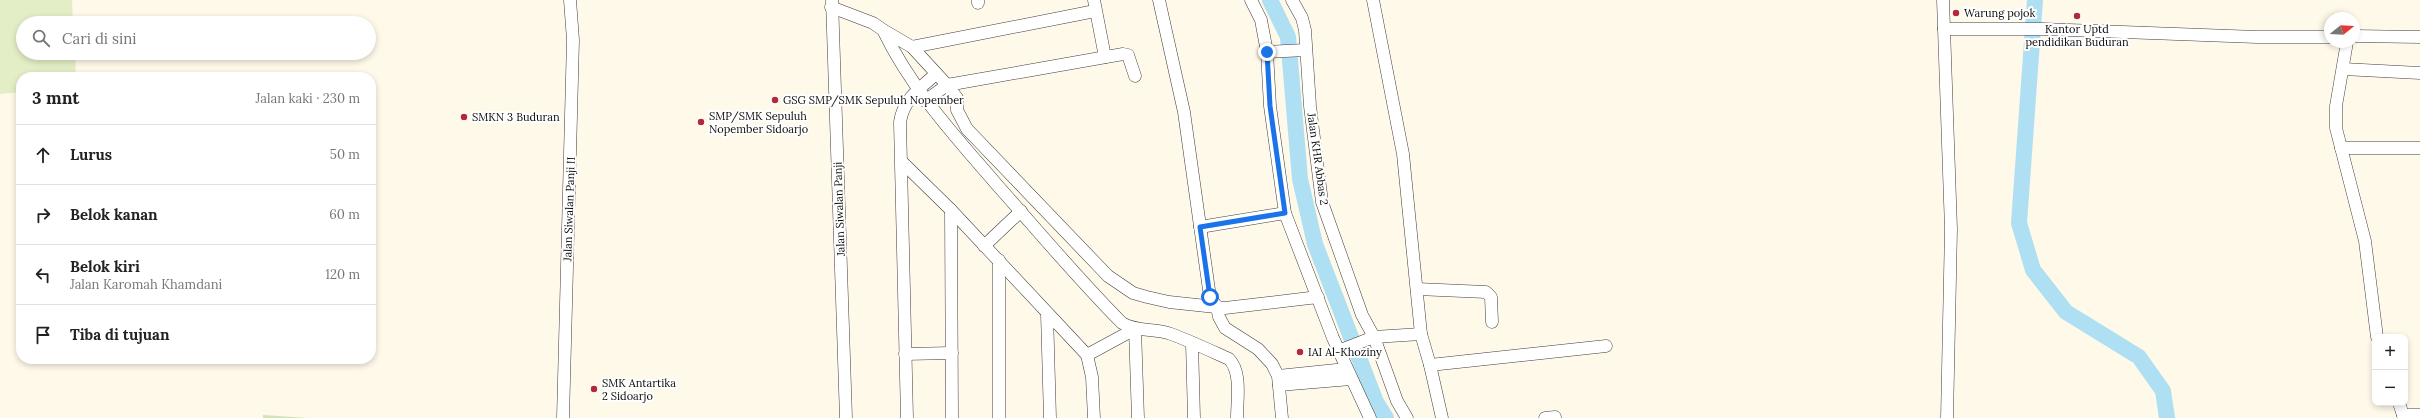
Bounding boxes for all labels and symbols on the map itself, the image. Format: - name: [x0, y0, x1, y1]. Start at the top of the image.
- place label: Warung pojok: [1964, 6, 2035, 20]
- marker: Warung pojok: [1951, 8, 1961, 18]
- marker: Kantor Uptd pendidikan Buduran: [2072, 11, 2082, 21]
- north arrow: [2324, 12, 2360, 48]
- place label: Kantor Uptd pendidikan Buduran: [2025, 22, 2129, 49]
- route end: [1258, 43, 1276, 61]
- place label: GSG SMP/SMK Sepuluh Nopember: [783, 93, 964, 108]
- marker: GSG SMP/SMK Sepuluh Nopember: [770, 95, 780, 105]
- place label: SMP/SMK Sepuluh Nopember Sidoarjo: [709, 109, 808, 136]
- place label: SMKN 3 Buduran: [472, 110, 560, 124]
- street label: Jalan KHR Abbas 2: [1304, 111, 1331, 206]
- marker: SMKN 3 Buduran: [459, 112, 469, 122]
- marker: SMP/SMK Sepuluh Nopember Sidoarjo: [696, 117, 706, 127]
- street label: Jalan Siwalan Panji II: [560, 156, 578, 263]
- street label: Jalan Siwalan Panji: [830, 162, 848, 257]
- route start: [1201, 288, 1219, 306]
- place label: IAI Al-Khoziny: [1308, 345, 1382, 359]
- marker: IAI Al-Khoziny: [1295, 347, 1305, 357]
- place label: SMK Antartika 2 Sidoarjo: [602, 376, 676, 403]
- marker: SMK Antartika 2 Sidoarjo: [589, 384, 599, 394]

